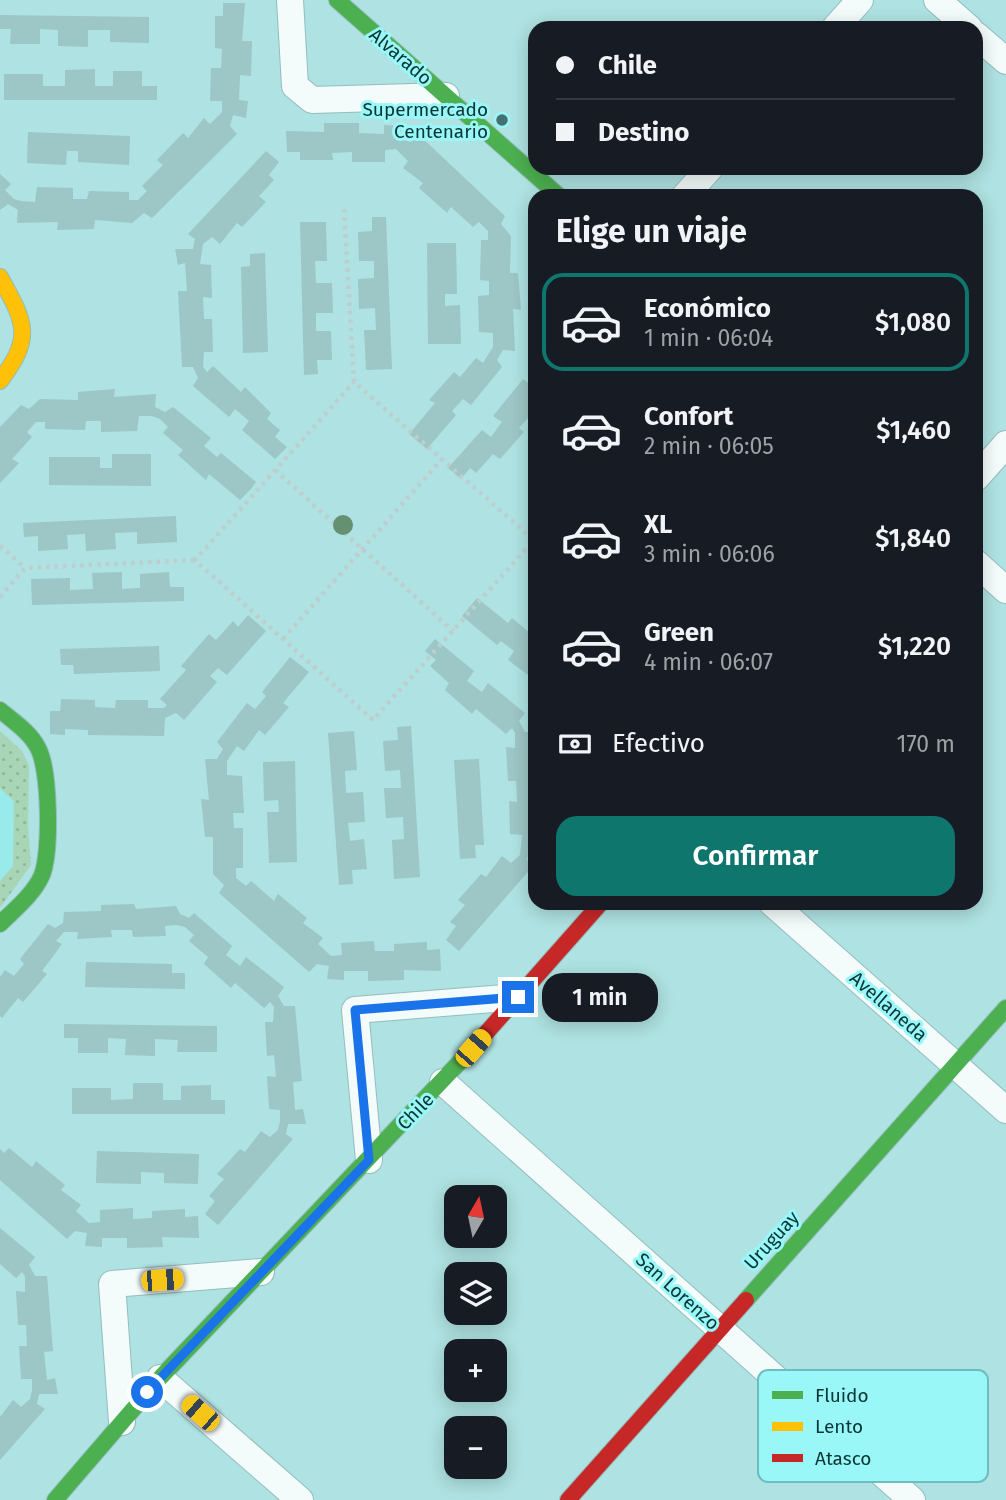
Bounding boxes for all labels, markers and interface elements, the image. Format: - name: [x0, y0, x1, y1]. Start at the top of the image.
- street label: Alvarado: [365, 23, 437, 90]
- text: Chile: [598, 50, 657, 81]
- place label: Supermercado Centenario: [363, 98, 488, 143]
- marker: Supermercado Centenario: [494, 112, 510, 128]
- text: Destino: [598, 117, 689, 148]
- text: Elige un viaje: [556, 212, 747, 250]
- icon: car: [560, 291, 623, 354]
- text: Económico: [644, 293, 771, 324]
- text: $1,080: [875, 307, 951, 338]
- text: 1 min · 06:04: [644, 324, 773, 352]
- icon: car: [560, 399, 623, 462]
- text: Confort: [644, 401, 733, 432]
- text: $1,460: [876, 415, 951, 446]
- text: 2 min · 06:05: [644, 432, 774, 460]
- icon: car: [560, 507, 623, 570]
- text: XL: [644, 509, 672, 540]
- text: $1,840: [875, 523, 951, 554]
- text: 3 min · 06:06: [644, 540, 775, 568]
- icon: car: [560, 615, 623, 678]
- text: Green: [644, 617, 714, 648]
- text: $1,220: [878, 631, 951, 662]
- text: 4 min · 06:07: [644, 648, 773, 676]
- icon: cash: [556, 725, 594, 763]
- text: Efectivo: [612, 728, 705, 759]
- text: 170 m: [896, 730, 955, 758]
- button: Confirmar: [556, 816, 955, 896]
- street label: Avellaneda: [845, 967, 932, 1046]
- callout: 1 min: [542, 972, 658, 1021]
- route end: [502, 981, 534, 1013]
- text: 1 min: [572, 983, 628, 1011]
- car: [452, 1025, 495, 1071]
- street label: Chile: [392, 1088, 438, 1135]
- north arrow: [444, 1185, 508, 1248]
- map controls: [444, 1185, 507, 1479]
- street label: Uruguay: [739, 1206, 804, 1274]
- street label: San Lorenzo: [631, 1248, 724, 1335]
- button: layers: [444, 1262, 507, 1325]
- car: [141, 1268, 184, 1292]
- button: +: [444, 1339, 507, 1402]
- legend: [758, 1370, 988, 1482]
- route start: [131, 1376, 163, 1408]
- text: Fluido: [815, 1384, 869, 1407]
- car: [178, 1391, 223, 1435]
- text: Lento: [815, 1415, 863, 1438]
- button: −: [444, 1416, 507, 1479]
- text: Atasco: [815, 1447, 871, 1470]

